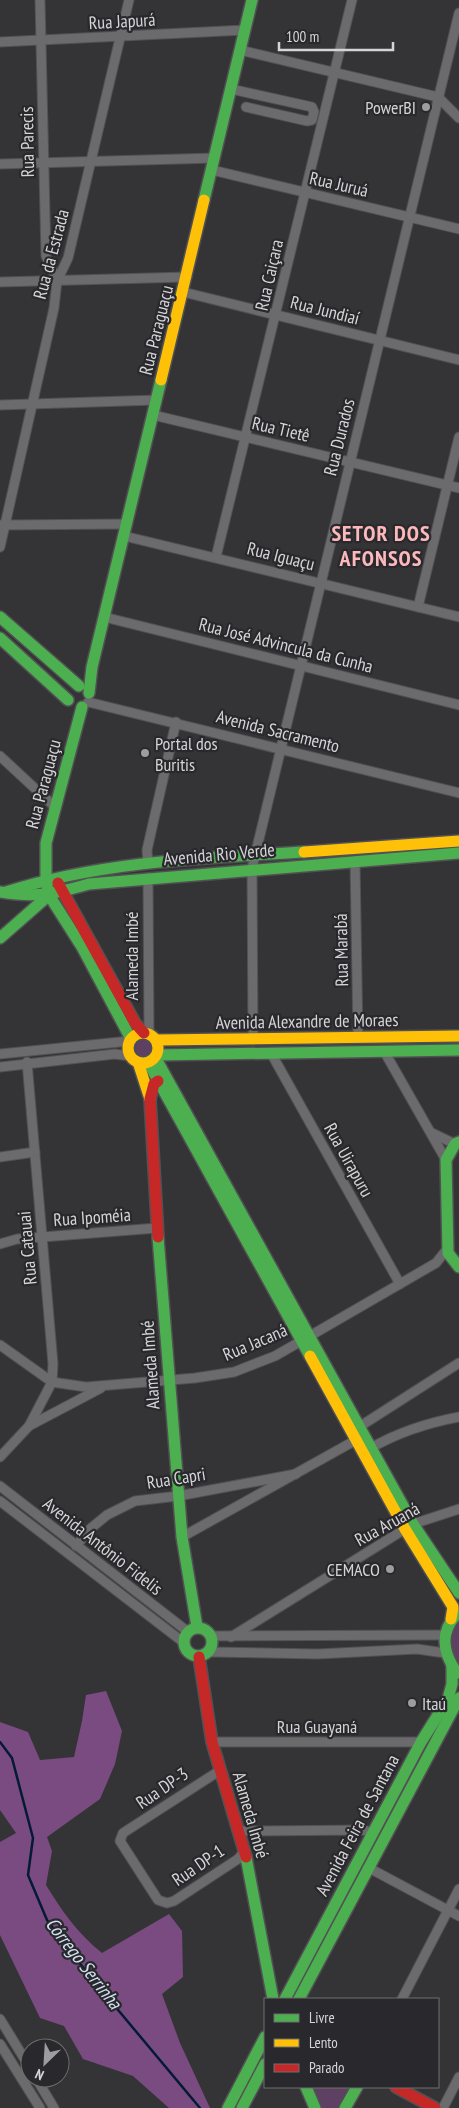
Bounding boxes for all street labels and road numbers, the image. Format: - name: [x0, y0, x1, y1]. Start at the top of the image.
- street label: Rua Japurá: [88, 8, 156, 34]
- street label: Rua Parecis: [15, 106, 39, 178]
- street label: Rua Juruá: [307, 166, 371, 202]
- street label: Rua da Estrada: [28, 207, 74, 301]
- street label: Rua Caiçara: [250, 237, 288, 313]
- street label: Rua Paraguaçu: [134, 283, 178, 377]
- street label: Rua Jundiaí: [288, 290, 362, 330]
- street label: Rua Durados: [318, 396, 360, 478]
- street label: Rua Tietê: [250, 411, 312, 447]
- street label: Rua Iguaçu: [245, 537, 317, 575]
- street label: Rua José Advincula da Cunha: [197, 612, 375, 678]
- street label: Avenida Sacramento: [214, 705, 342, 757]
- street label: Rua Paraguaçu: [20, 737, 66, 831]
- street label: Avenida Rio Verde: [162, 838, 276, 870]
- street label: Alameda Imbé: [120, 911, 143, 1001]
- street label: Rua Marabá: [329, 913, 353, 987]
- street label: Avenida Alexandre de Moraes: [215, 1008, 399, 1034]
- street label: Rua Uirapuru: [319, 1119, 379, 1201]
- street label: Rua Ipoméia: [53, 1203, 131, 1231]
- street label: Rua Catauai: [12, 1210, 42, 1286]
- street label: Rua Jacaná: [219, 1318, 291, 1366]
- street label: Alameda Imbé: [135, 1320, 165, 1410]
- street label: Rua Capri: [145, 1462, 207, 1494]
- street label: Avenida Antônio Fidelis: [39, 1492, 167, 1600]
- street label: Rua Aruaná: [351, 1497, 423, 1551]
- street label: Rua Guayaná: [277, 1715, 357, 1738]
- street label: Avenida Feira de Santana: [310, 1750, 404, 1900]
- street label: Rua DP-3: [131, 1762, 193, 1814]
- street label: Alameda Imbé: [228, 1769, 274, 1861]
- street label: Rua DP-1: [167, 1839, 229, 1891]

